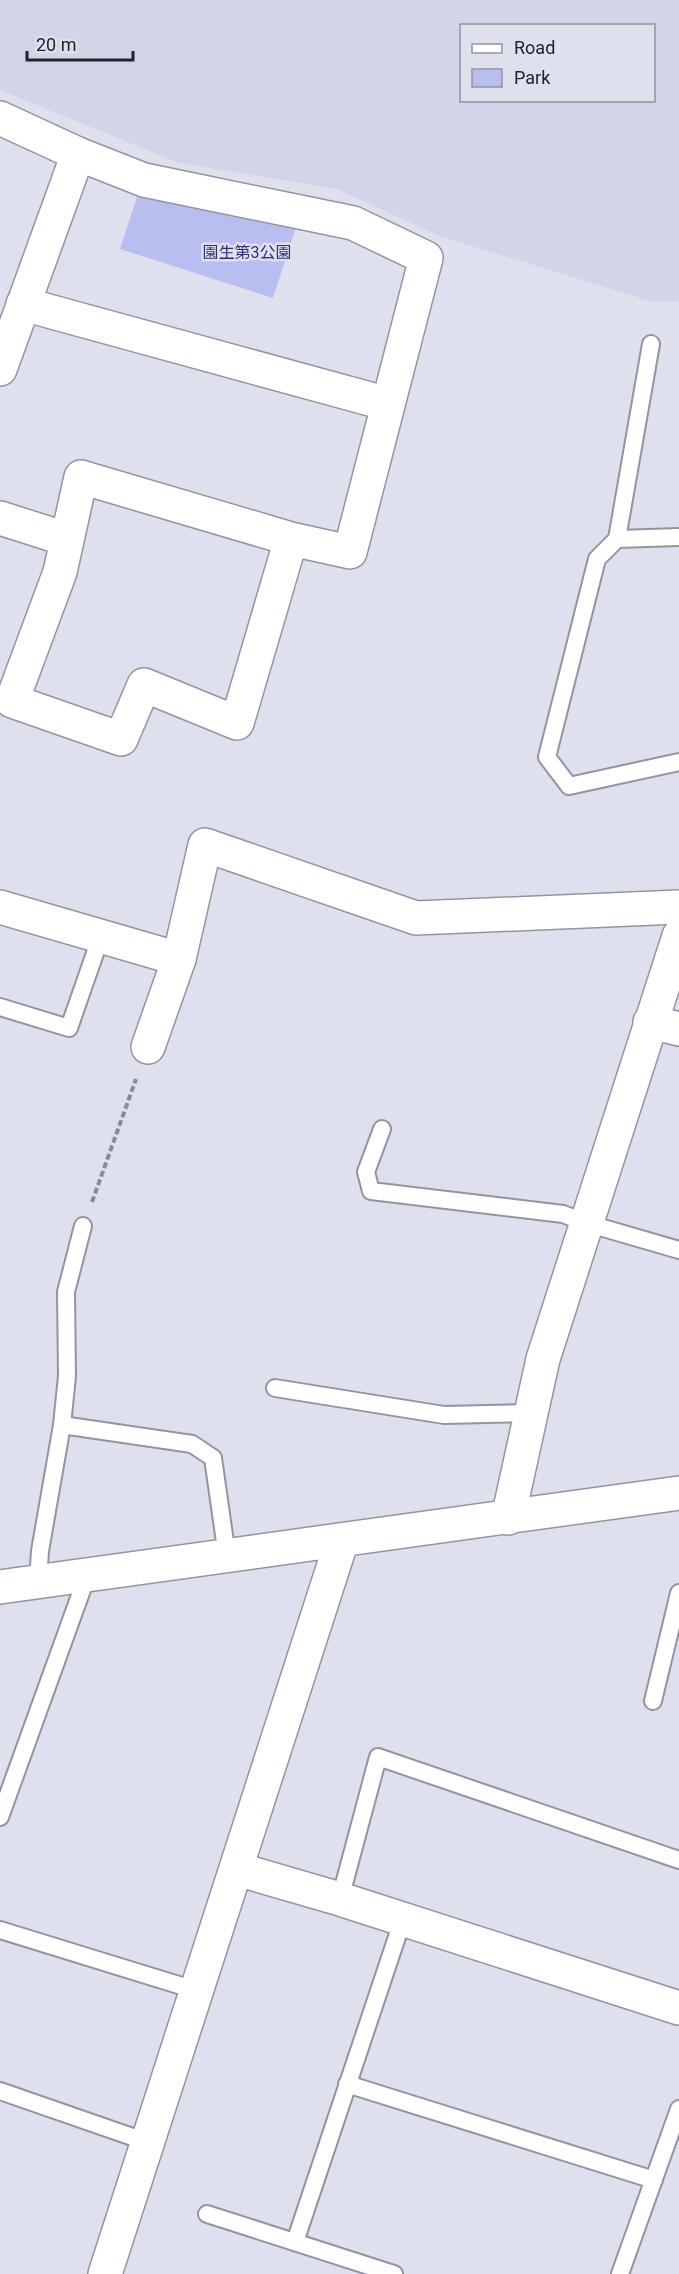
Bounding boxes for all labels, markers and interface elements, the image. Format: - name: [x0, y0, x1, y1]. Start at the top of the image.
- scale bar: [27, 24, 134, 62]
- legend: [460, 24, 655, 102]
- text: 20 m: [36, 34, 76, 55]
- text: Road: [514, 37, 555, 58]
- text: Park: [514, 67, 551, 88]
- park label: 園生第3公園: [203, 243, 292, 262]

